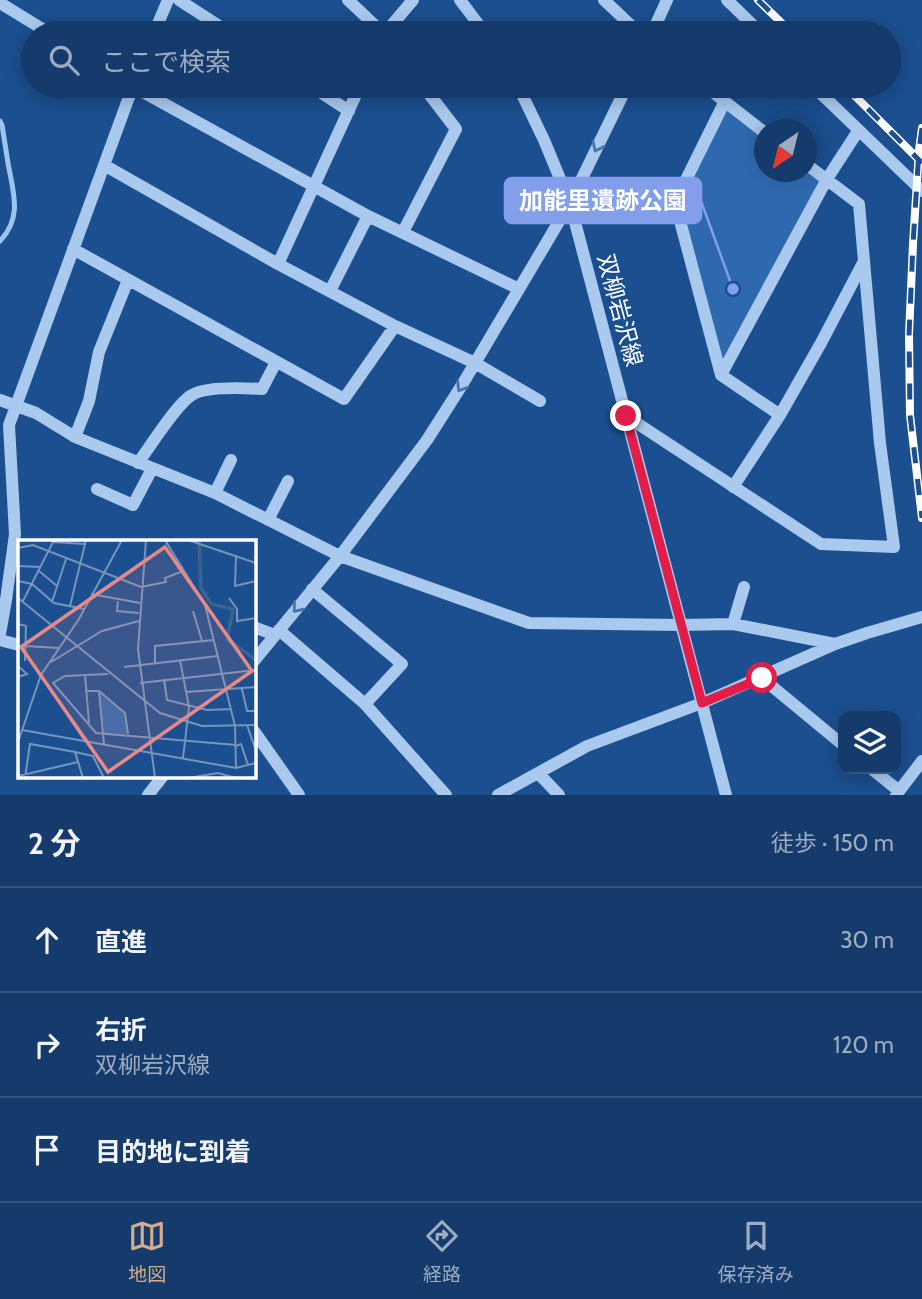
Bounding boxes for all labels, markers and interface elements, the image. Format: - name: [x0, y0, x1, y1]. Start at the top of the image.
- search box: [21, 21, 901, 98]
- icon: search: [45, 41, 83, 79]
- text: ここで検索: [101, 46, 231, 78]
- north arrow: [754, 119, 817, 182]
- one-way arrow: [592, 140, 606, 152]
- callout: 加能里遺跡公園: [505, 178, 701, 223]
- text: 加能里遺跡公園: [519, 186, 687, 215]
- street label: 双柳岩沢線: [592, 251, 648, 369]
- one-way arrow: [456, 380, 469, 393]
- route end: [610, 400, 641, 431]
- inset map: [18, 540, 256, 778]
- one-way arrow: [292, 601, 305, 613]
- route start: [746, 662, 777, 693]
- map controls: [838, 711, 901, 774]
- button: layers: [838, 711, 901, 774]
- text: 2 分: [28, 825, 81, 862]
- text: 徒歩 · 150 m: [771, 829, 894, 857]
- icon: ahead: [28, 921, 66, 959]
- text: 直進: [95, 926, 147, 958]
- text: 30 m: [840, 926, 894, 954]
- text: 右折: [95, 1014, 147, 1046]
- icon: right: [28, 1026, 66, 1064]
- text: 120 m: [833, 1031, 894, 1059]
- text: 双柳岩沢線: [95, 1051, 210, 1079]
- icon: arrive: [28, 1131, 66, 1169]
- text: 目的地に到着: [95, 1136, 251, 1168]
- tab: 地図: [128, 1217, 166, 1286]
- tab: 経路: [423, 1217, 461, 1286]
- tab: 保存済み: [718, 1217, 794, 1286]

